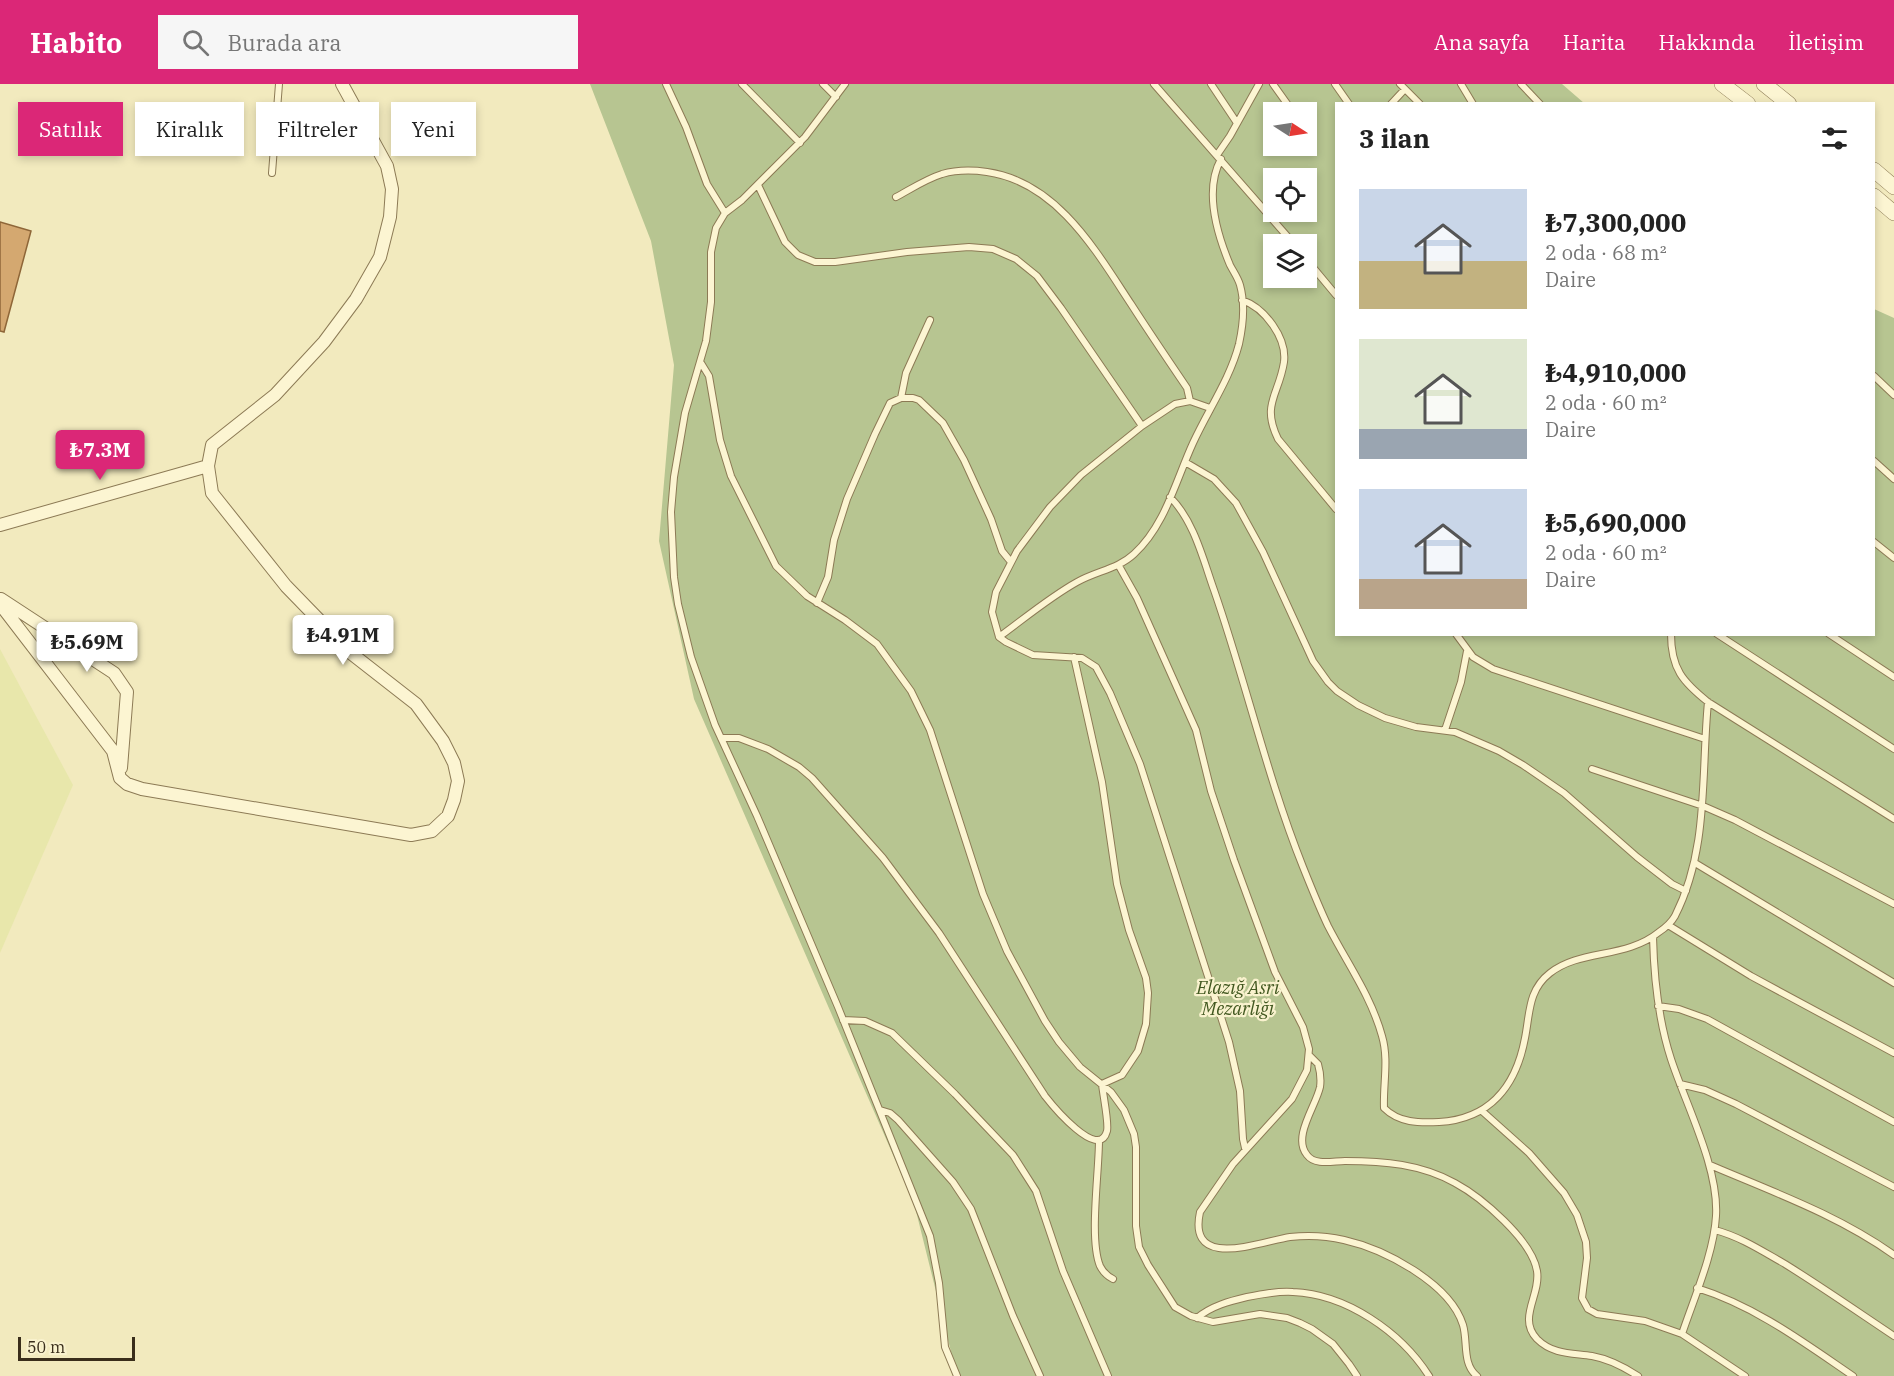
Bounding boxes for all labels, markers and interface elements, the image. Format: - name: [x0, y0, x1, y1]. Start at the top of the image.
- search box: [158, 15, 578, 69]
- text: Habito: [30, 24, 122, 61]
- icon: search: [179, 26, 212, 59]
- text: Burada ara: [227, 28, 342, 57]
- text: Ana sayfa: [1434, 28, 1530, 56]
- text: Harita: [1563, 28, 1625, 56]
- text: Hakkında: [1658, 28, 1755, 56]
- text: İletişim: [1788, 28, 1864, 56]
- chip: Satılık: [18, 102, 123, 156]
- chip: Kiralık: [135, 102, 244, 156]
- chip: Filtreler: [256, 102, 379, 156]
- chip: Yeni: [391, 102, 476, 156]
- north arrow: [1263, 102, 1317, 156]
- map controls: [1263, 102, 1317, 288]
- text: 3 ilan: [1359, 121, 1430, 155]
- icon: filters: [1818, 122, 1851, 155]
- button: locate: [1263, 168, 1317, 222]
- text: ₺7,300,000: [1545, 205, 1686, 239]
- icon: home: [1407, 213, 1479, 285]
- button: layers: [1263, 234, 1317, 288]
- text: 2 oda · 68 m²: [1545, 239, 1667, 266]
- text: Daire: [1545, 266, 1596, 293]
- text: ₺4,910,000: [1545, 355, 1686, 389]
- icon: home: [1407, 363, 1479, 435]
- text: 2 oda · 60 m²: [1545, 389, 1667, 416]
- text: Daire: [1545, 416, 1596, 443]
- pin: ₺7.3M: [58, 430, 142, 481]
- text: ₺7.3M: [70, 436, 130, 463]
- text: ₺5,690,000: [1545, 505, 1686, 539]
- icon: home: [1407, 513, 1479, 585]
- text: 2 oda · 60 m²: [1545, 539, 1667, 566]
- text: Daire: [1545, 566, 1596, 593]
- pin: ₺4.91M: [294, 615, 392, 666]
- text: ₺4.91M: [307, 621, 379, 648]
- pin: ₺5.69M: [38, 622, 136, 673]
- text: ₺5.69M: [51, 628, 123, 655]
- park label: Elazığ Asri Mezarlığı: [1196, 976, 1280, 1020]
- scale bar: [18, 1334, 135, 1362]
- text: 50 m: [27, 1337, 65, 1357]

